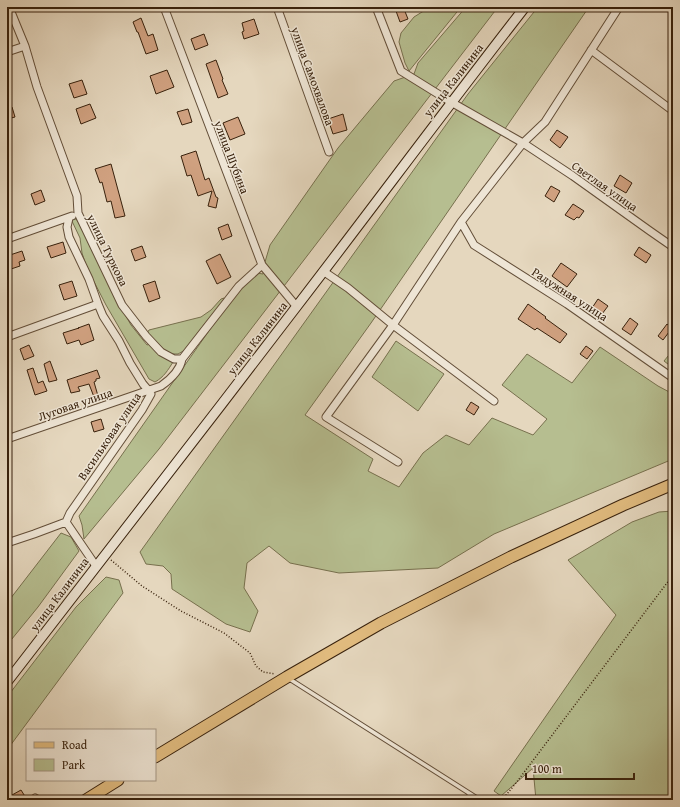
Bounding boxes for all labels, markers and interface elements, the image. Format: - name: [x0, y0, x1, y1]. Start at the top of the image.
- street label: улица Самохвалова: [287, 23, 339, 128]
- street label: улица Калинина: [418, 40, 487, 121]
- street label: улица Шубина: [210, 117, 254, 196]
- street label: Светлая улица: [568, 157, 642, 215]
- street label: улица Туркова: [83, 210, 133, 289]
- street label: Радужная улица: [529, 263, 612, 325]
- street label: улица Калинина: [222, 298, 291, 379]
- street label: Луговая улица: [36, 383, 115, 425]
- street label: Васильковая улица: [73, 389, 145, 483]
- street label: улица Калинина: [25, 553, 93, 635]
- legend: [26, 729, 156, 781]
- text: Road: [62, 736, 88, 753]
- scale bar: [526, 755, 634, 781]
- text: Park: [62, 756, 86, 773]
- text: 100 m: [532, 760, 562, 777]

